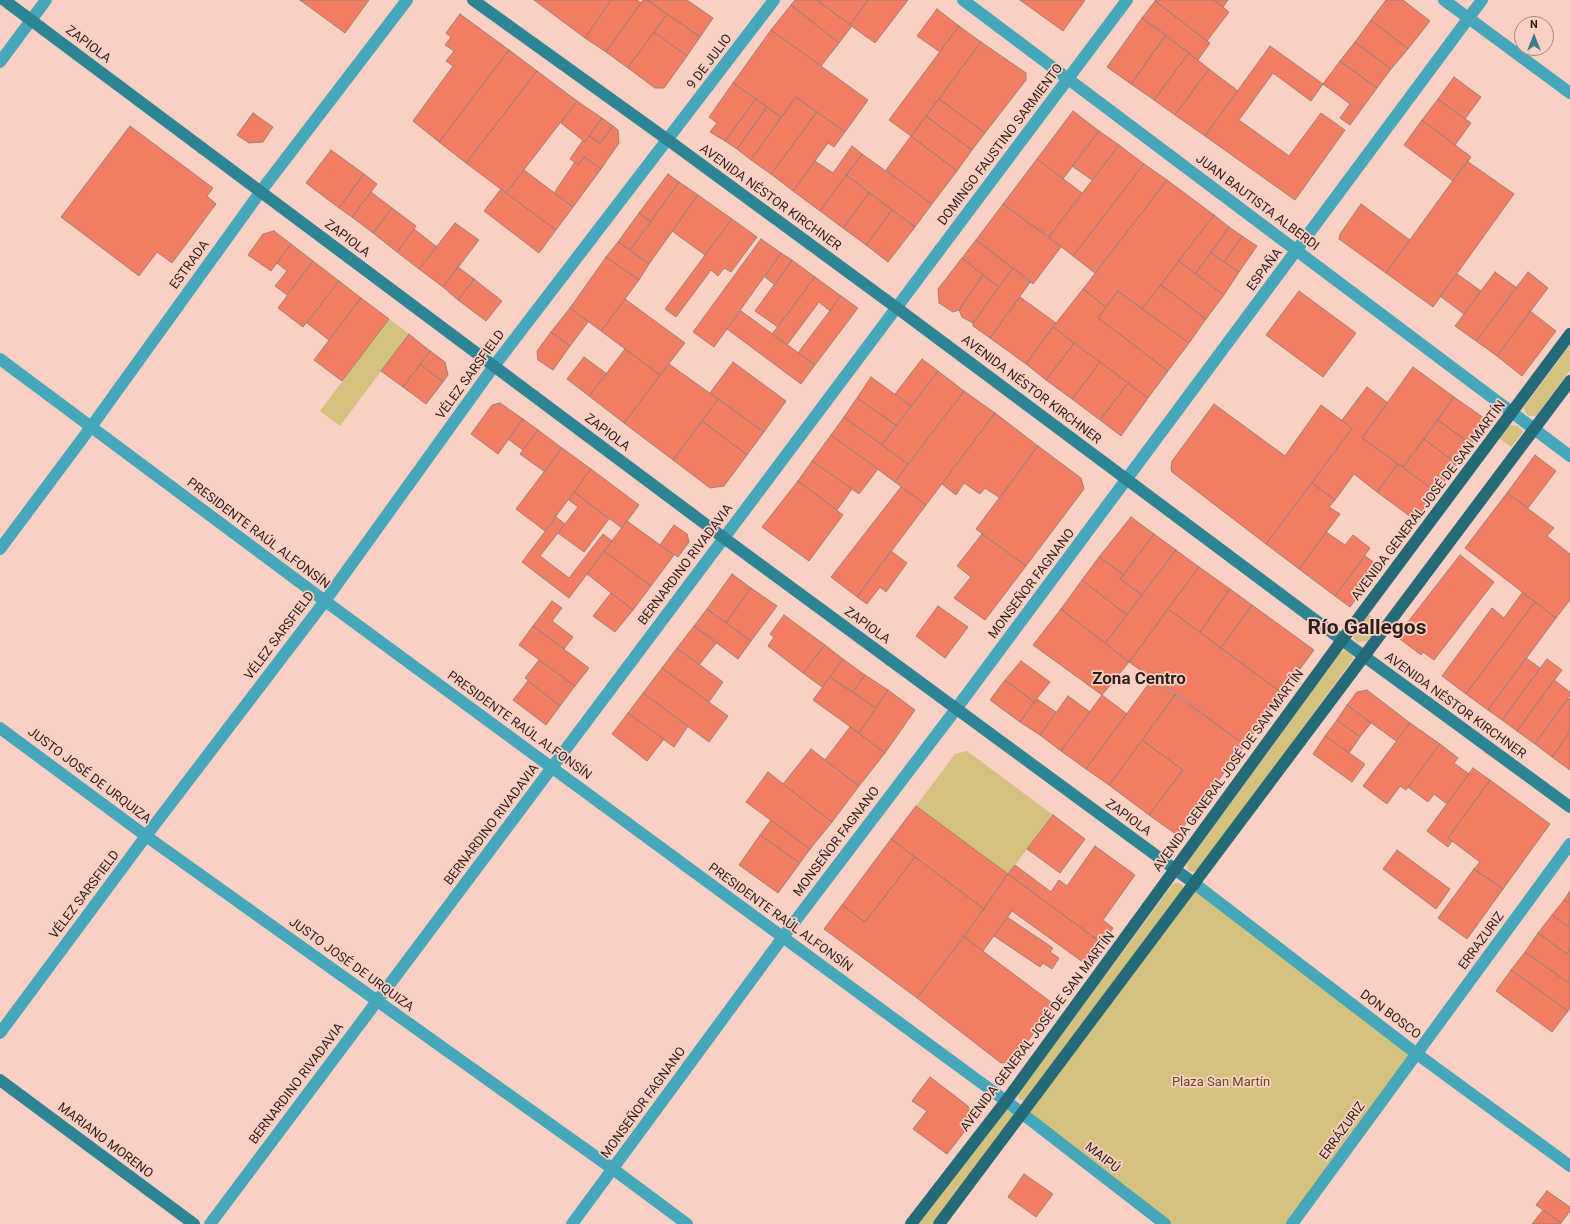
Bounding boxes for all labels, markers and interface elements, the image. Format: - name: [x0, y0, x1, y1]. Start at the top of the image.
- north arrow: [1514, 16, 1554, 56]
- text: N: [1530, 18, 1538, 31]
- street label: ZAPIOLA: [62, 23, 114, 67]
- street label: 9 DE JULIO: [684, 31, 736, 93]
- street label: DOMINGO FAUSTINO SARMIENTO: [935, 61, 1067, 229]
- street label: AVENIDA NÉSTOR KIRCHNER: [696, 142, 844, 254]
- street label: JUAN BAUTISTA ALBERDI: [1192, 152, 1322, 254]
- street label: ZAPIOLA: [321, 217, 373, 261]
- street label: ESTRADA: [167, 238, 213, 292]
- street label: ESPAÑA: [1244, 246, 1286, 294]
- street label: VÉLEZ SARSFIELD: [433, 327, 509, 423]
- street label: AVENIDA NÉSTOR KIRCHNER: [958, 332, 1104, 448]
- street label: AVENIDA GENERAL JOSÉ DE SAN MARTÍN: [1349, 398, 1509, 604]
- street label: ZAPIOLA: [581, 411, 633, 455]
- street label: PRESIDENTE RAÚL ALFONSÍN: [184, 475, 332, 593]
- street label: BERNARDINO RIVADAVIA: [635, 501, 737, 629]
- street label: MONSEÑOR FAGNANO: [986, 526, 1078, 642]
- street label: VÉLEZ SARSFIELD: [242, 589, 318, 683]
- street label: ZAPIOLA: [841, 604, 893, 648]
- district label: Río Gallegos: [1308, 616, 1426, 642]
- street label: AVENIDA NÉSTOR KIRCHNER: [1381, 650, 1529, 762]
- street label: AVENIDA GENERAL JOSÉ DE SAN MARTÍN: [1150, 667, 1308, 875]
- street label: PRESIDENTE RAÚL ALFONSÍN: [444, 668, 594, 784]
- district label: Zona Centro: [1092, 670, 1186, 690]
- street label: JUSTO JOSÉ DE URQUIZA: [24, 725, 154, 827]
- street label: BERNARDINO RIVADAVIA: [441, 761, 543, 889]
- street label: MONSEÑOR FAGNANO: [791, 784, 883, 900]
- street label: ZAPIOLA: [1102, 796, 1154, 840]
- street label: VÉLEZ SARSFIELD: [47, 848, 123, 942]
- street label: PRESIDENTE RAÚL ALFONSÍN: [705, 860, 855, 976]
- street label: ERRAZURIZ: [1456, 909, 1508, 973]
- street label: JUSTO JOSÉ DE URQUIZA: [286, 914, 416, 1016]
- street label: AVENIDA GENERAL JOSÉ DE SAN MARTÍN: [958, 929, 1118, 1135]
- street label: DON BOSCO: [1356, 987, 1424, 1043]
- street label: BERNARDINO RIVADAVIA: [246, 1020, 348, 1148]
- street label: MONSEÑOR FAGNANO: [598, 1044, 690, 1162]
- park label: Plaza San Martín: [1172, 1075, 1270, 1091]
- street label: ERRÁZURIZ: [1317, 1099, 1369, 1163]
- street label: MARIANO MORENO: [54, 1100, 156, 1182]
- street label: MAIPÚ: [1081, 1140, 1123, 1176]

